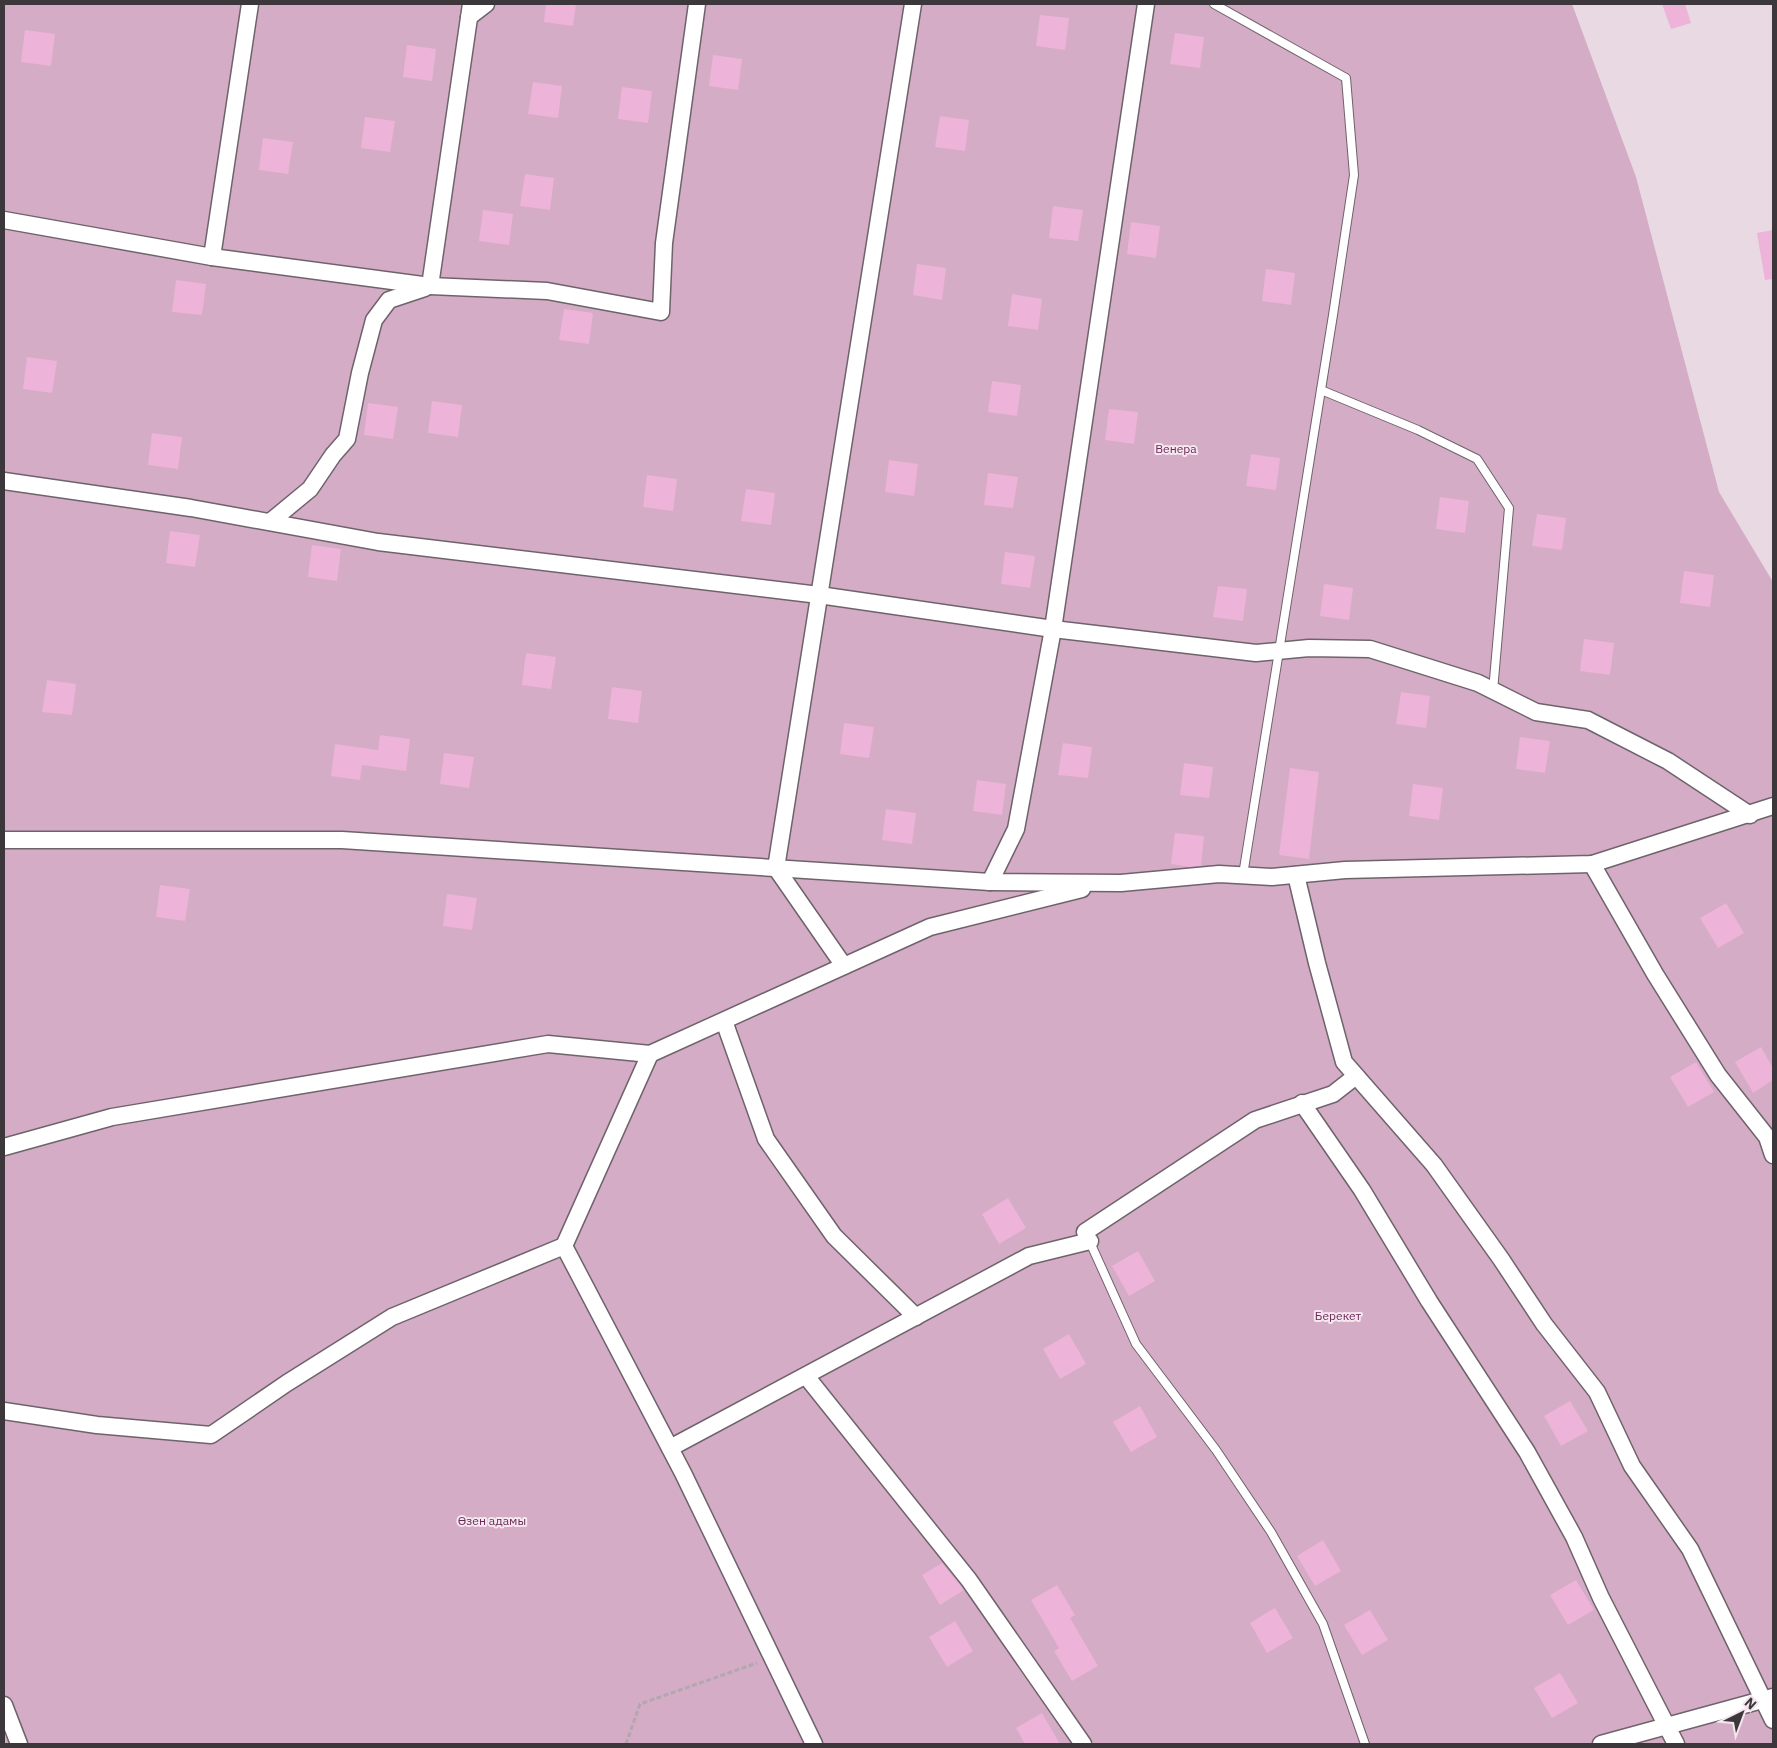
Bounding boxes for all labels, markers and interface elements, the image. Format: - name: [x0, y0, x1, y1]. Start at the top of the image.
- park label: Венера: [1155, 441, 1197, 456]
- park label: Берекет: [1315, 1308, 1361, 1323]
- park label: Өзен адамы: [458, 1513, 526, 1528]
- north arrow: [1717, 1688, 1767, 1738]
- text: N: [1741, 1693, 1760, 1713]

